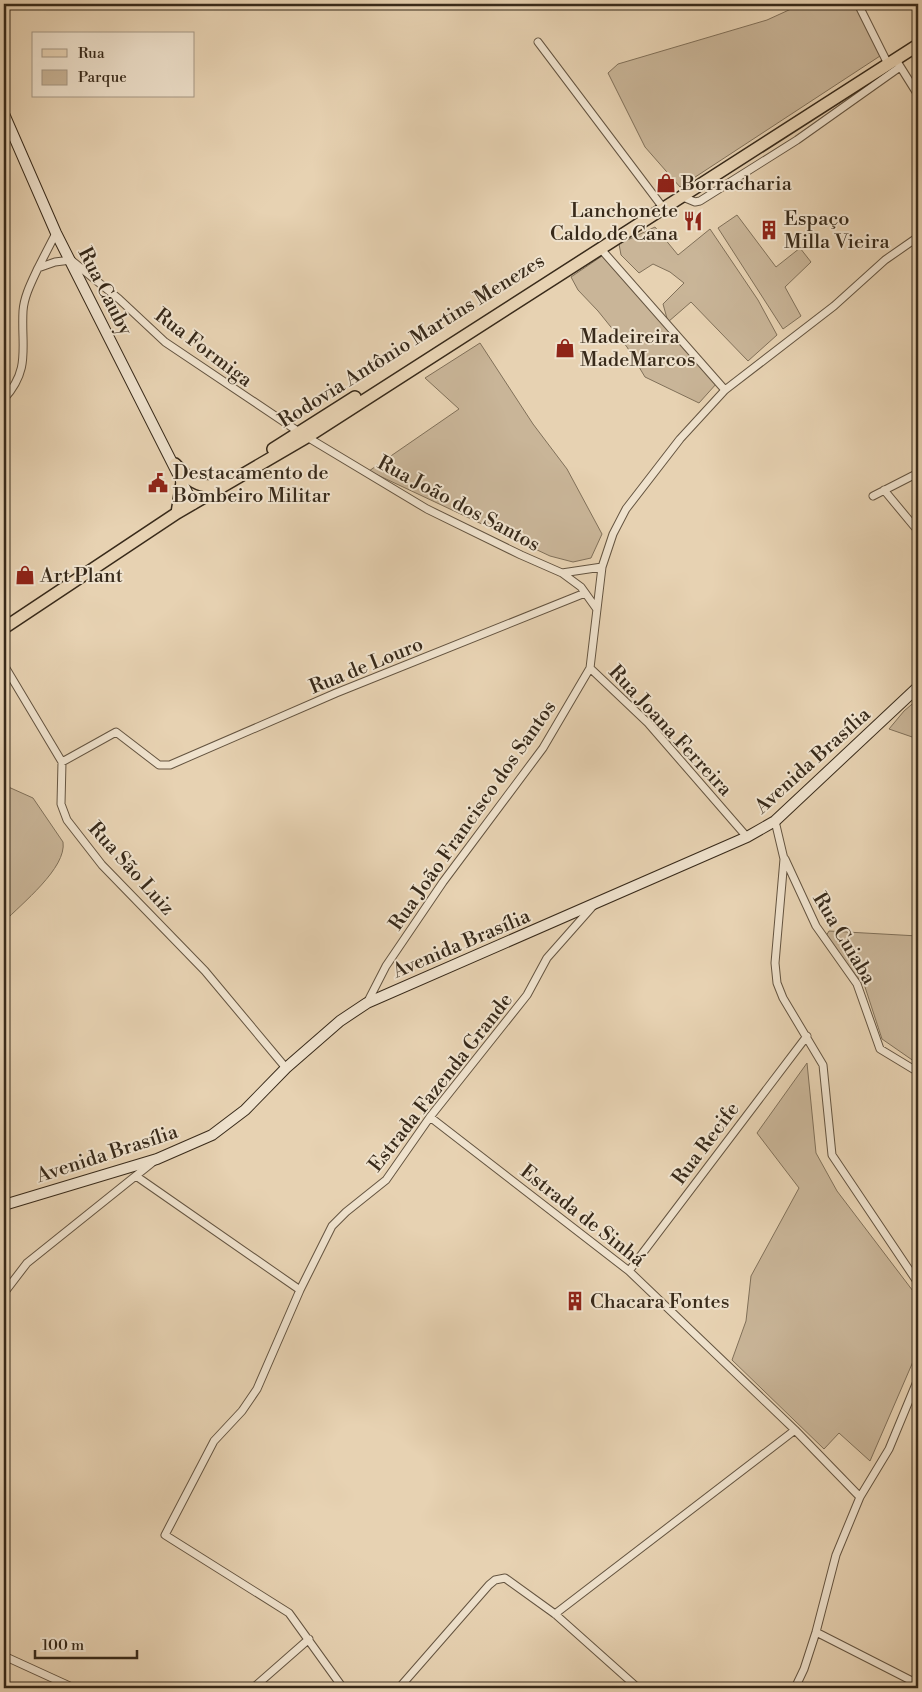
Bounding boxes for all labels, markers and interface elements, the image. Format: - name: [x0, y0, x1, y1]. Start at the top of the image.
- legend: [32, 32, 195, 98]
- text: Rua: [78, 44, 105, 63]
- text: Parque: [78, 68, 127, 87]
- shop icon: Borracharia: [655, 172, 677, 194]
- place label: Borracharia: [680, 172, 793, 197]
- place label: Lanchonete Caldo de Cana: [550, 199, 679, 247]
- place label: Espaço Milla Vieira: [784, 207, 890, 255]
- restaurant icon: Lanchonete Caldo de Cana: [682, 210, 704, 232]
- building icon: Espaço Milla Vieira: [758, 219, 780, 241]
- street label: Rua Cauby: [72, 243, 138, 340]
- street label: Rodovia Antônio Martins Menezes: [274, 249, 550, 434]
- street label: Rua Formiga: [149, 303, 258, 394]
- place label: Madeireira MadeMarcos: [580, 325, 696, 373]
- shop icon: Madeireira MadeMarcos: [554, 337, 576, 359]
- street label: Rua João dos Santos: [373, 451, 544, 558]
- place label: Destacamento de Bombeiro Militar: [172, 461, 331, 509]
- public building icon: Destacamento de Bombeiro Militar: [147, 472, 169, 494]
- shop icon: Art Plant: [14, 564, 36, 586]
- place label: Art Plant: [39, 564, 123, 589]
- street label: Rua de Louro: [306, 632, 427, 701]
- street label: Rua Joana Ferreira: [603, 660, 738, 802]
- street label: Rua João Francisco dos Santos: [384, 696, 562, 936]
- street label: Avenida Brasília: [749, 702, 877, 820]
- street label: Rua São Luiz: [82, 817, 179, 921]
- street label: Rua Cuiaba: [807, 888, 881, 990]
- street label: Avenida Brasília: [388, 904, 535, 985]
- street label: Estrada Fazenda Grande: [364, 988, 519, 1177]
- street label: Rua Recife: [667, 1098, 745, 1190]
- street label: Avenida Brasília: [33, 1120, 182, 1189]
- street label: Estrada de Sinhá: [515, 1160, 650, 1273]
- building icon: Chacara Fontes: [564, 1290, 586, 1312]
- place label: Chacara Fontes: [590, 1290, 729, 1315]
- scale bar: [35, 1627, 138, 1659]
- text: 100 m: [42, 1636, 84, 1655]

